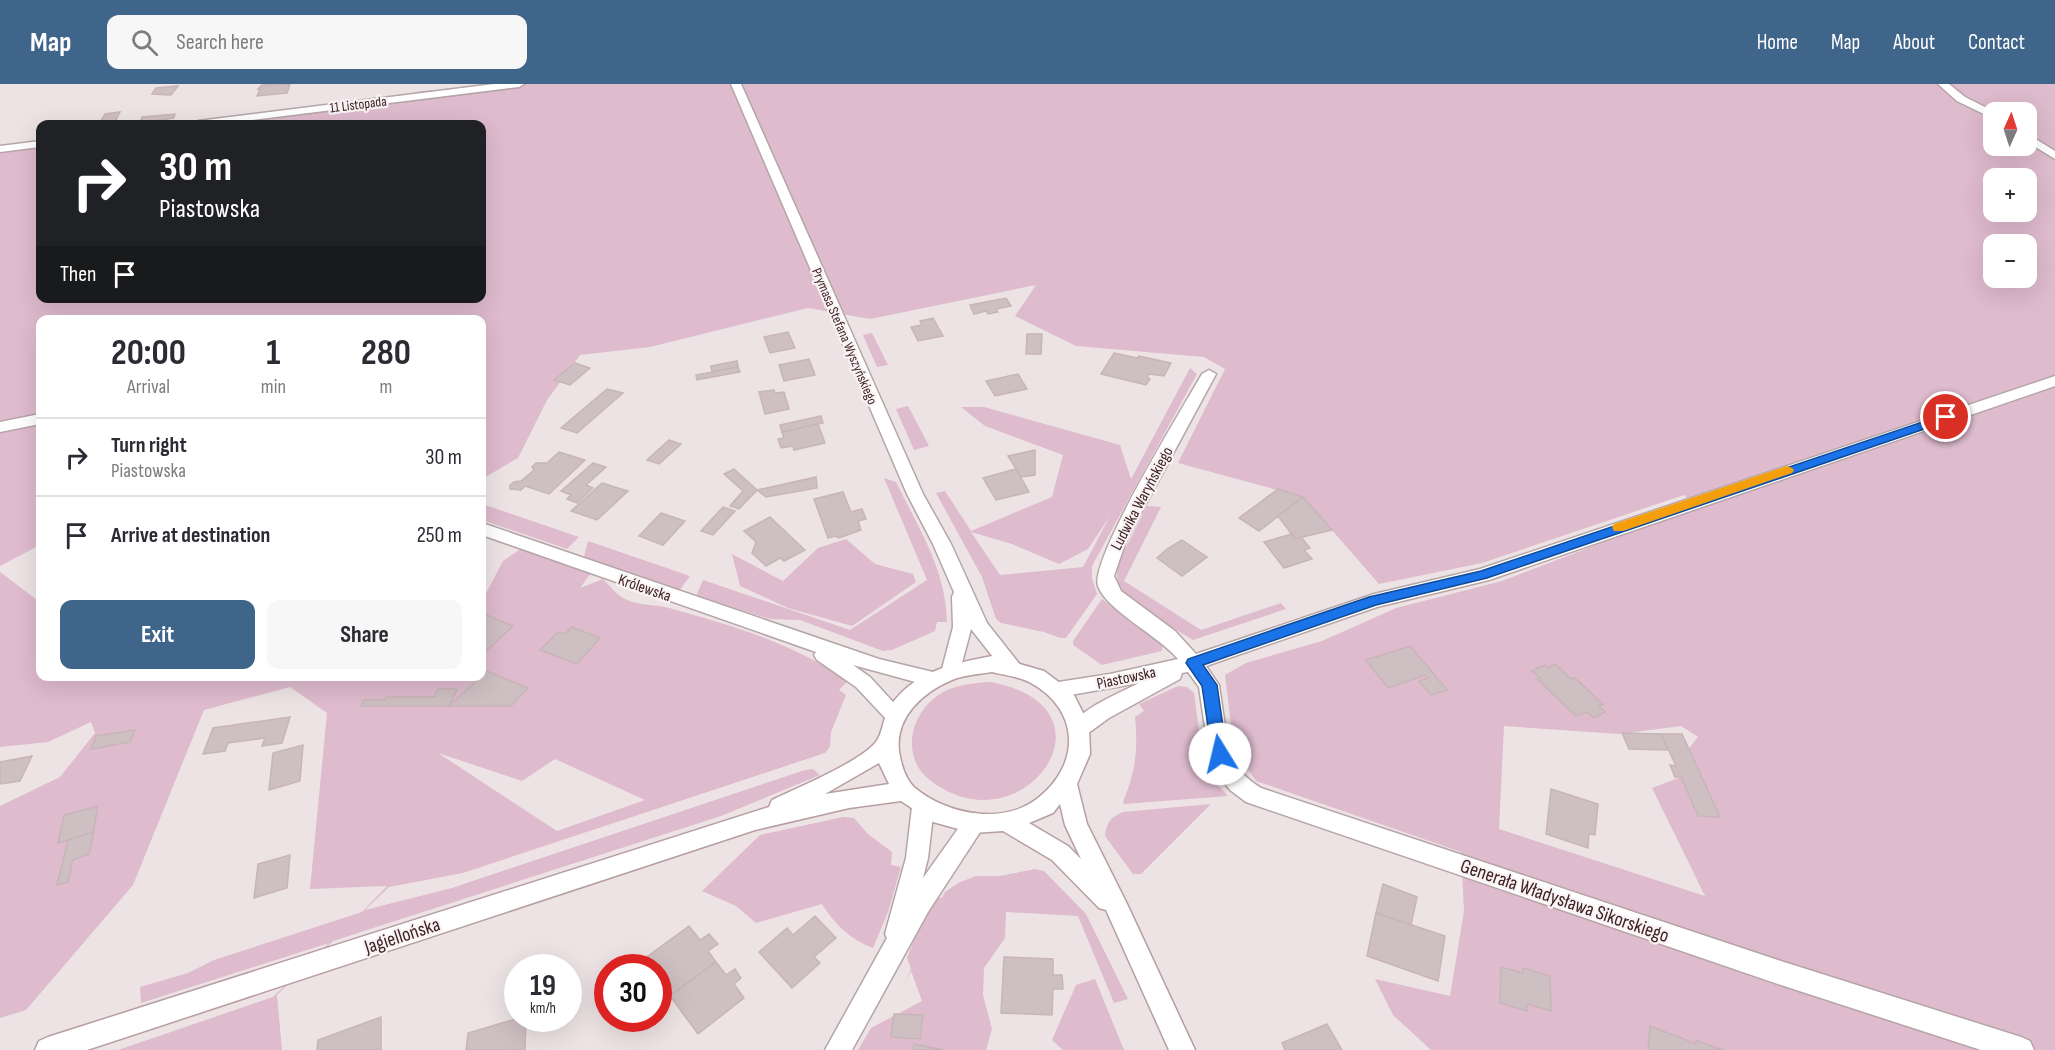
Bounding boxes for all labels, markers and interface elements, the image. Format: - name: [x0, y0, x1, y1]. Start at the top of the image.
- search box: [107, 15, 527, 69]
- text: Map: [30, 26, 71, 59]
- icon: search: [128, 26, 161, 59]
- text: Search here: [176, 29, 264, 56]
- text: Home: [1757, 30, 1798, 55]
- text: Map: [1831, 30, 1860, 55]
- text: About: [1893, 30, 1935, 55]
- text: Contact: [1968, 30, 2025, 55]
- street label: 11 Listopada: [329, 93, 387, 116]
- north arrow: [1983, 102, 2037, 156]
- map controls: [1983, 102, 2037, 288]
- text: 30 m: [159, 142, 232, 193]
- icon: right: [60, 144, 138, 222]
- button: +: [1983, 168, 2037, 222]
- text: Piastowska: [159, 193, 260, 225]
- button: −: [1983, 234, 2037, 288]
- icon: arrive: [108, 258, 141, 291]
- text: Then: [60, 261, 96, 288]
- street label: Prymasa Stefana Wyszyńskiego: [808, 265, 881, 407]
- text: 20:00: [111, 332, 186, 375]
- text: 1: [266, 332, 280, 375]
- text: 280: [361, 332, 411, 375]
- text: Arrival: [127, 375, 170, 399]
- text: min: [261, 375, 286, 399]
- text: m: [380, 375, 392, 399]
- pin: [1920, 391, 1971, 442]
- icon: arrive: [1929, 400, 1962, 433]
- text: Turn right: [111, 432, 187, 459]
- icon: right: [60, 441, 93, 474]
- text: 30 m: [425, 444, 462, 471]
- street label: Ludwika Waryńskiego: [1107, 444, 1178, 554]
- text: Piastowska: [111, 459, 186, 483]
- icon: arrive: [60, 519, 93, 552]
- text: Arrive at destination: [111, 522, 270, 549]
- text: 250 m: [417, 522, 462, 549]
- street label: Królewska: [616, 571, 673, 606]
- button: Exit: [60, 600, 255, 669]
- button: Share: [267, 600, 462, 669]
- street label: Piastowska: [1095, 663, 1158, 694]
- position arrow: [1188, 722, 1252, 786]
- street label: Generała Władysława Sikorskiego: [1457, 854, 1672, 948]
- street label: Jagiellońska: [360, 912, 443, 960]
- speed limit sign: 30: [594, 954, 672, 1032]
- text: 19: [530, 968, 556, 1004]
- text: km/h: [530, 999, 556, 1018]

